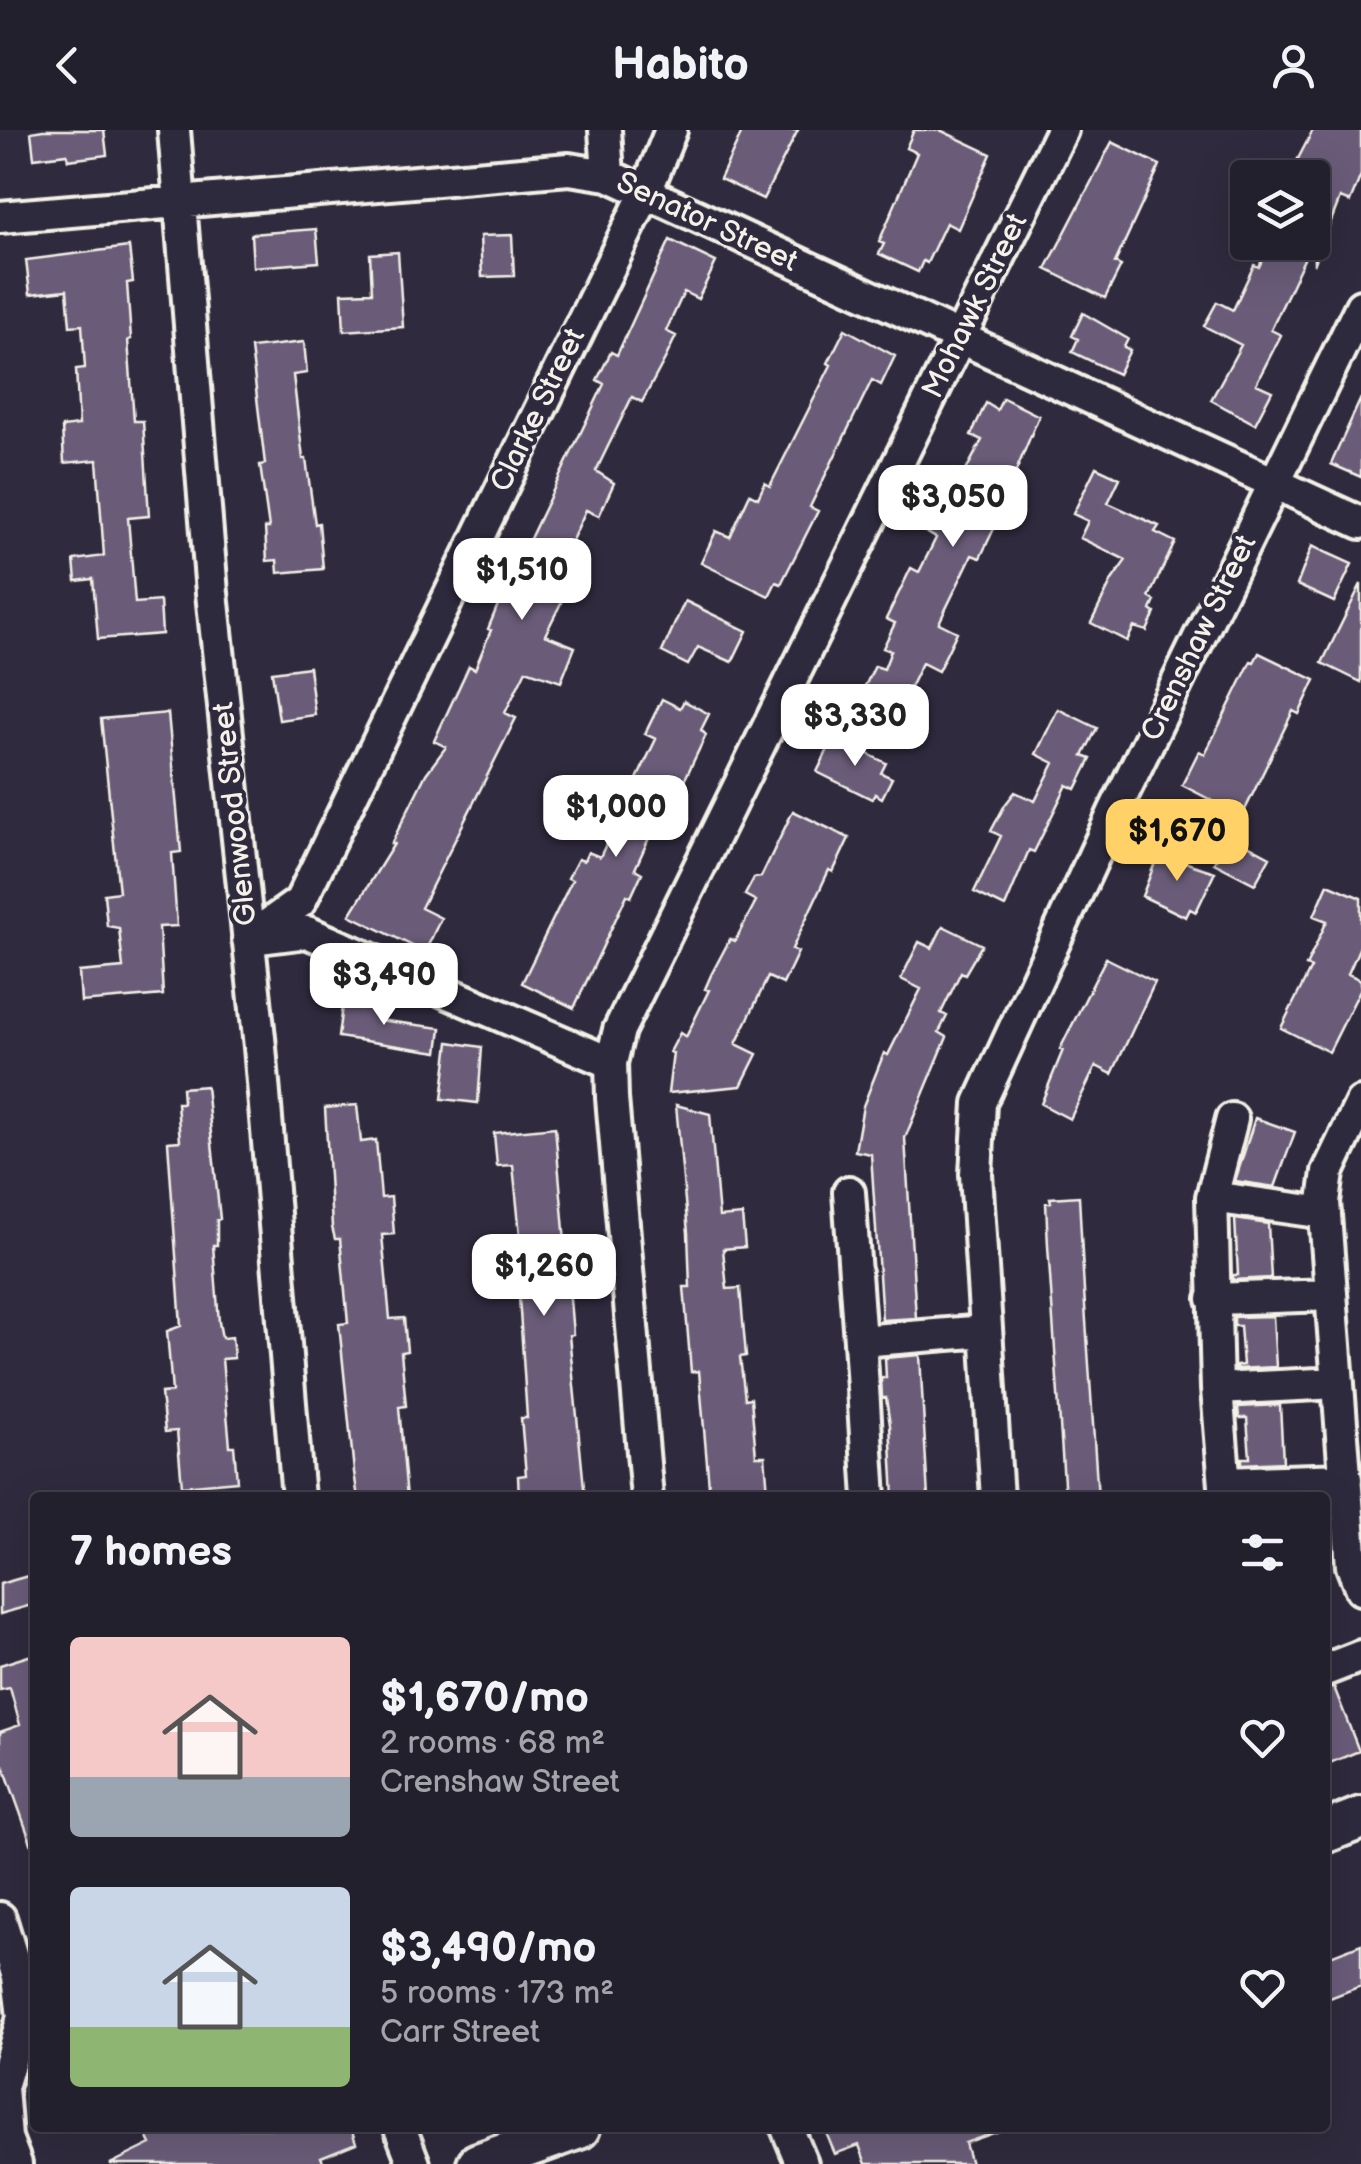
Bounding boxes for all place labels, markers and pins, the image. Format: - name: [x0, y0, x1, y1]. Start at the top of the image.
- pin: $3,050: [872, 465, 1034, 550]
- pin: $1,510: [441, 538, 603, 623]
- pin: $3,330: [774, 684, 936, 769]
- pin: $1,000: [535, 775, 697, 860]
- pin: $1,670: [1096, 799, 1258, 884]
- pin: $3,490: [303, 943, 465, 1028]
- pin: $1,260: [463, 1234, 625, 1319]

